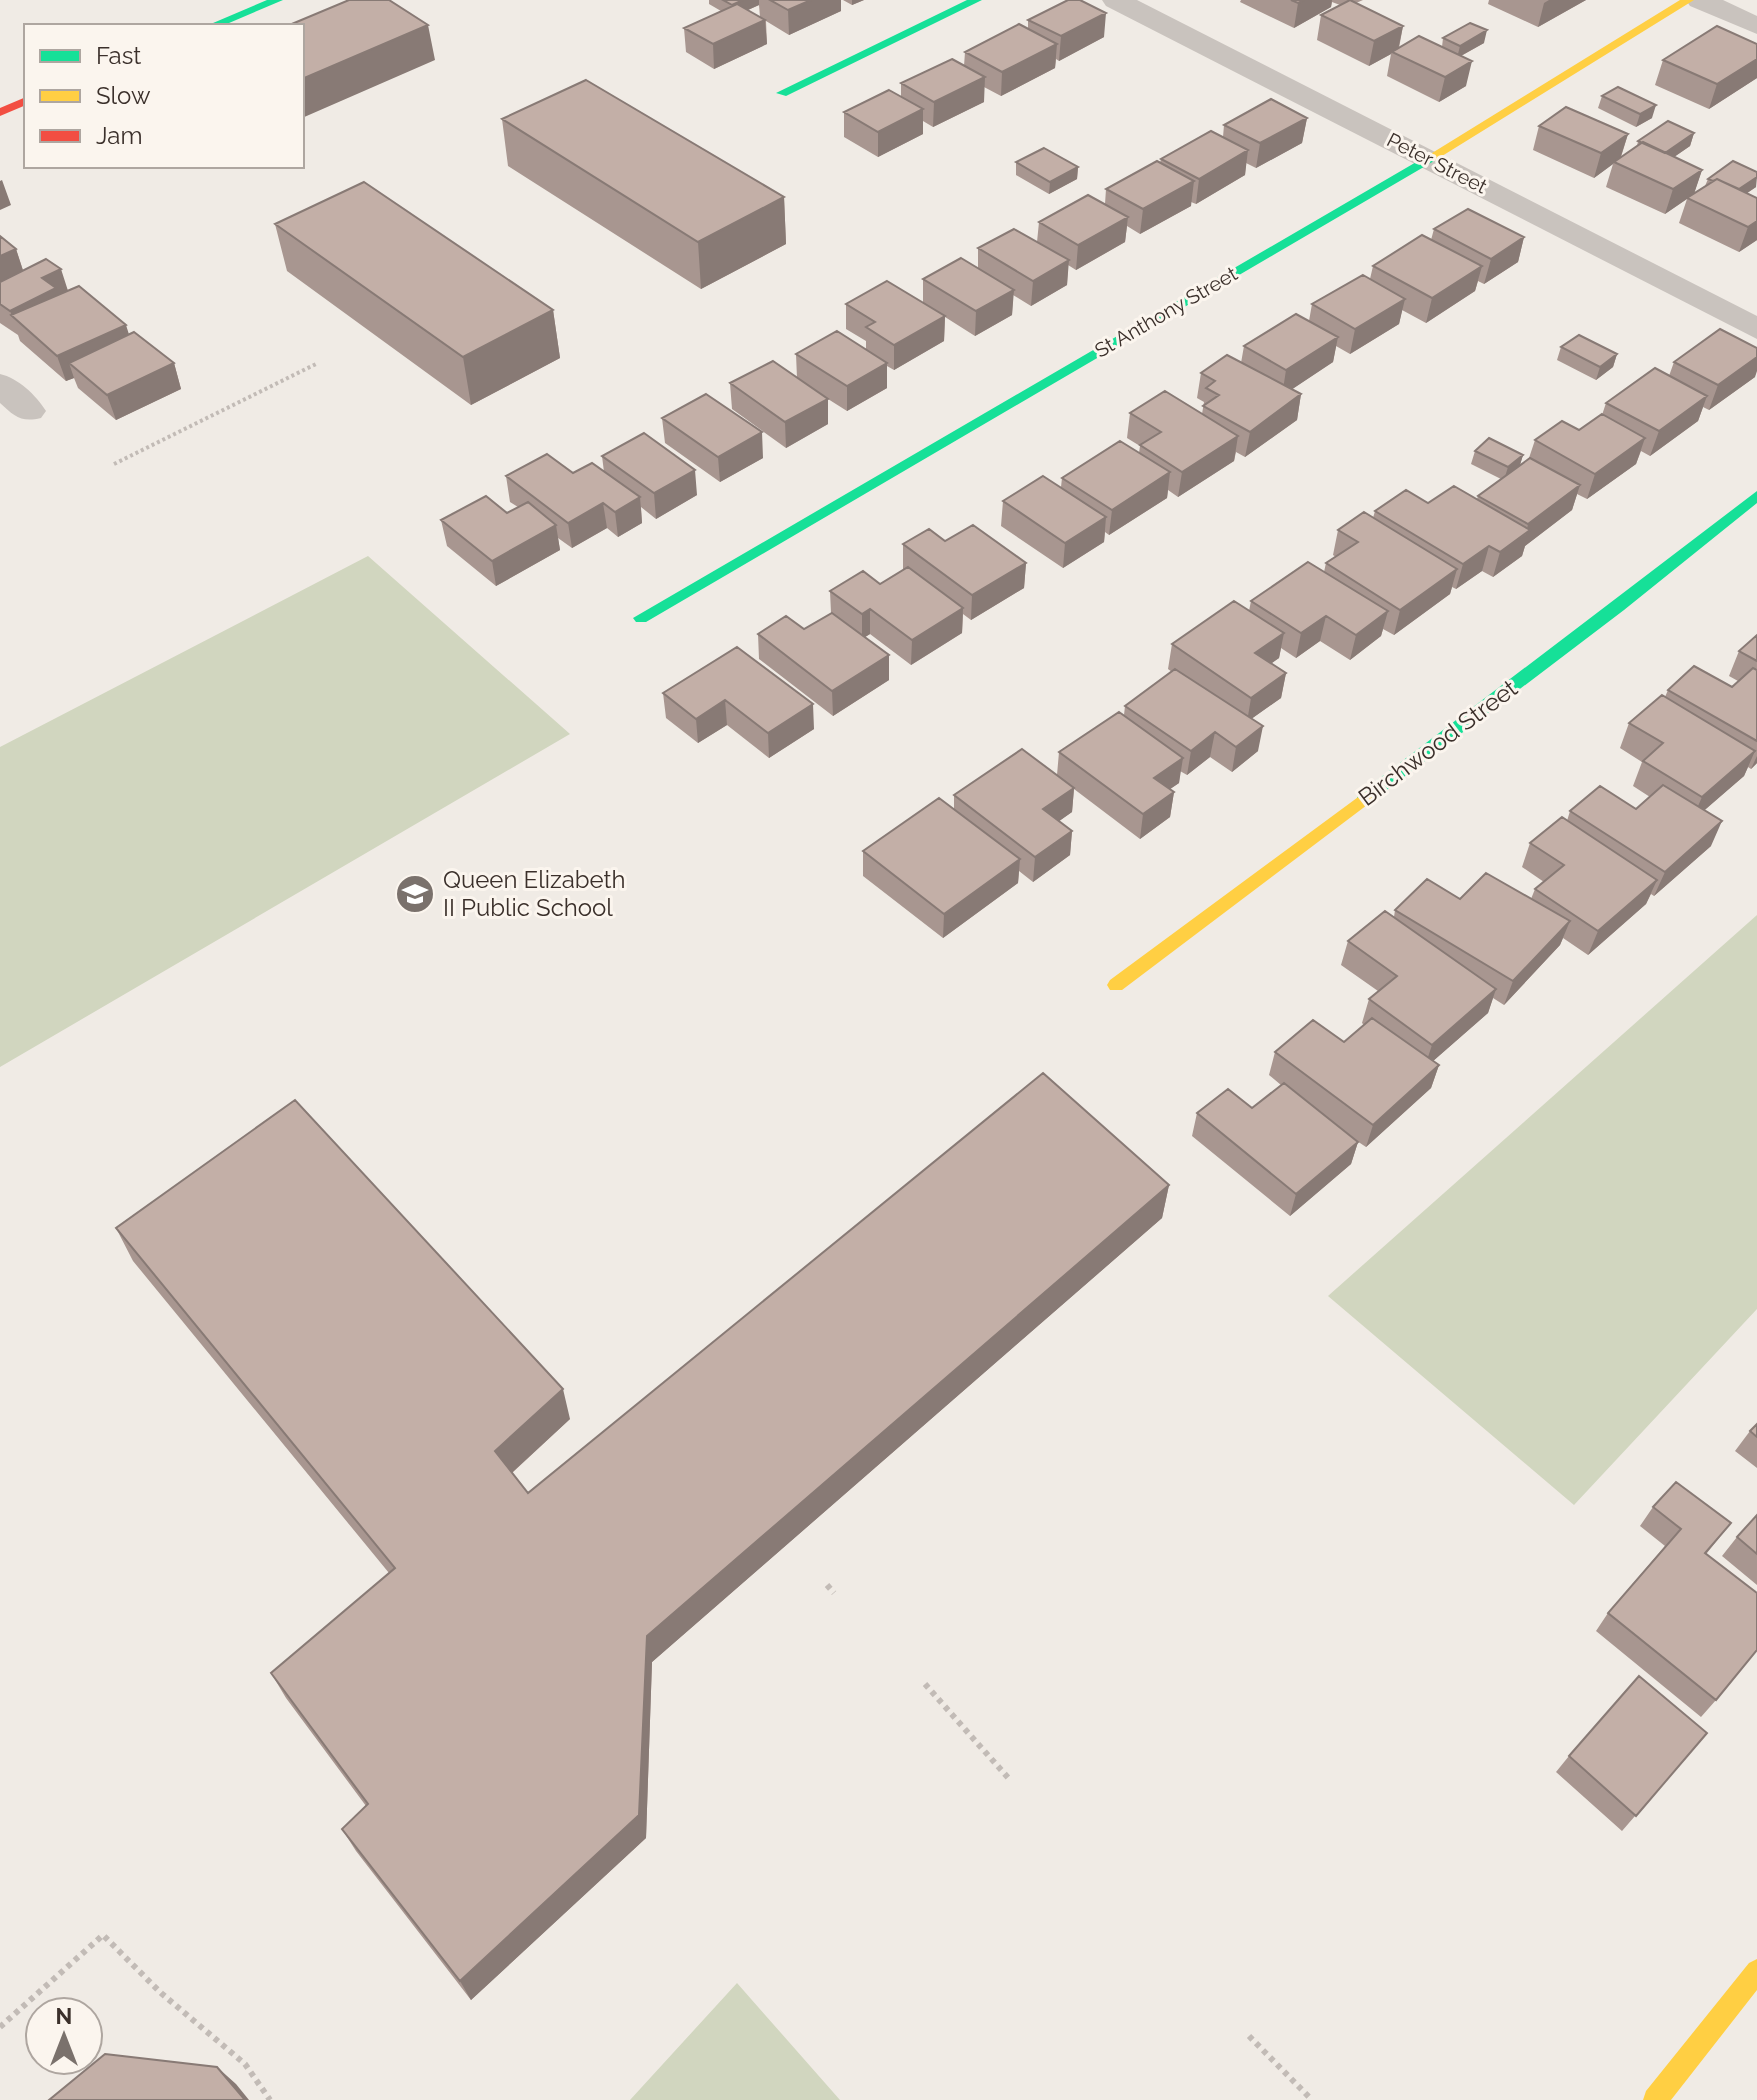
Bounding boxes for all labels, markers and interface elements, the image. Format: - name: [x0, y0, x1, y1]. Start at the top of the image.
- legend: [24, 24, 304, 168]
- text: Fast: [96, 41, 141, 70]
- text: Slow: [96, 81, 151, 110]
- text: Jam: [96, 121, 142, 150]
- street label: Peter Street: [1383, 128, 1491, 199]
- street label: St Anthony Street: [1090, 261, 1242, 363]
- street label: Birchwood Street: [1353, 673, 1523, 812]
- place label: Queen Elizabeth II Public School: [443, 865, 626, 922]
- school or university icon: Queen Elizabeth II Public School: [394, 873, 436, 915]
- north arrow: [24, 1996, 104, 2076]
- text: N: [56, 2003, 72, 2029]

